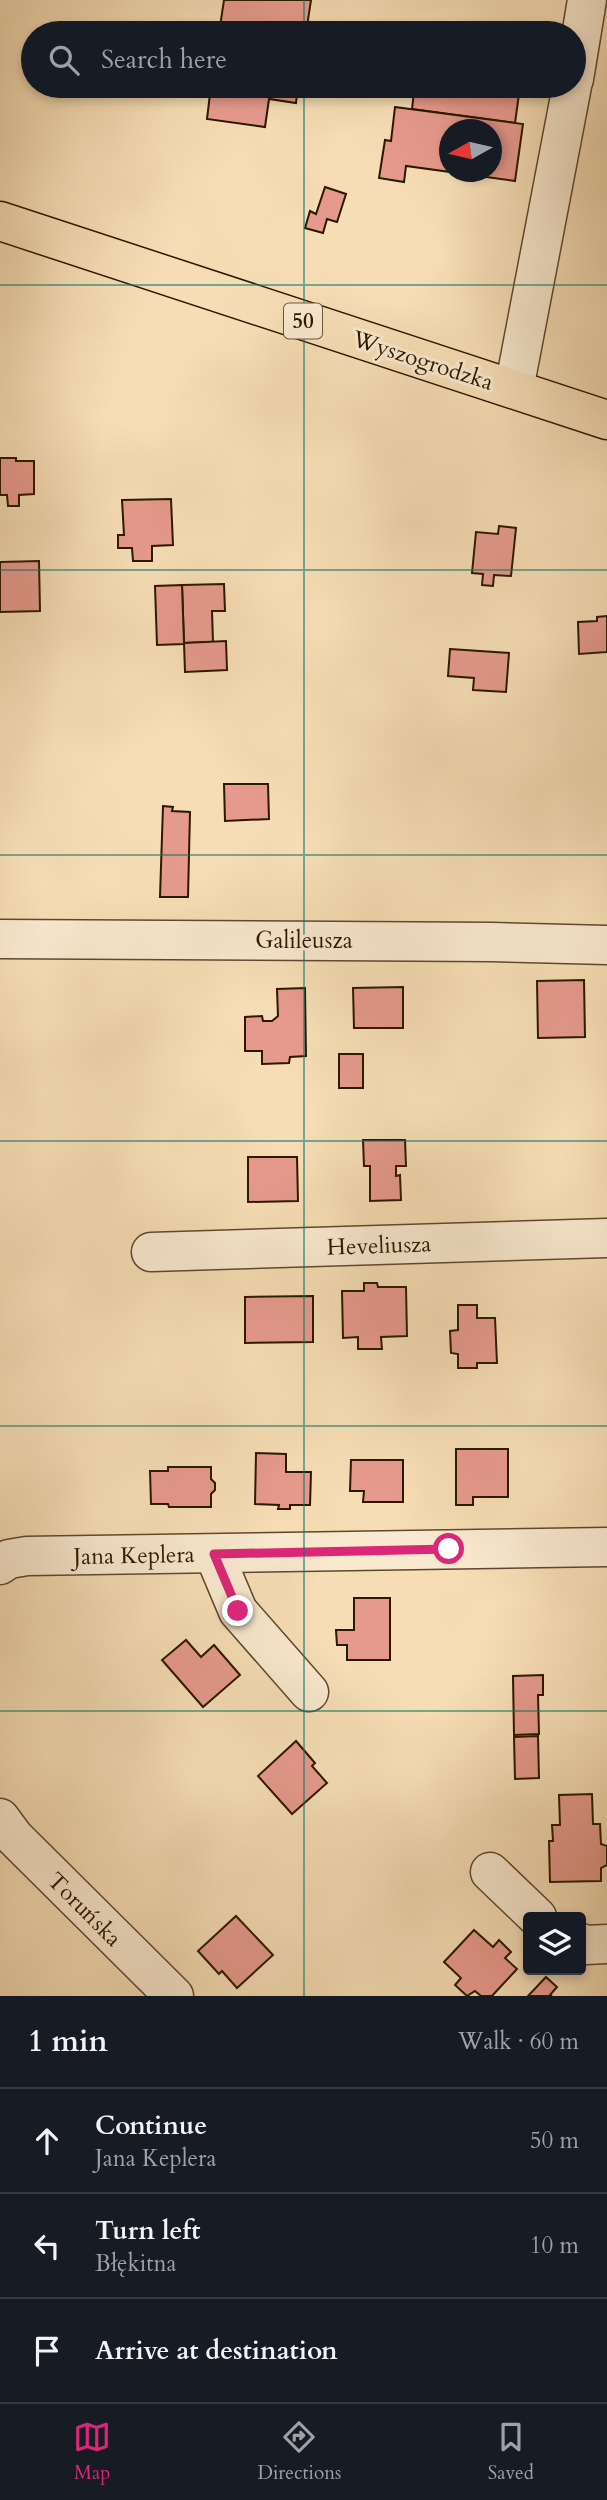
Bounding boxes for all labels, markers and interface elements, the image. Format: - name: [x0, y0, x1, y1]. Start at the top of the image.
- search box: [21, 21, 586, 98]
- icon: search: [45, 41, 83, 79]
- text: Search here: [101, 42, 227, 77]
- north arrow: [439, 119, 502, 182]
- road number: 50: [284, 304, 322, 338]
- street label: Wyszogrodzka: [347, 323, 497, 398]
- street label: Galileusza: [255, 925, 353, 956]
- street label: Heveliusza: [326, 1228, 432, 1263]
- route start: [433, 1533, 464, 1564]
- street label: Jana Keplera: [70, 1539, 195, 1572]
- route end: [222, 1595, 253, 1626]
- street label: Toruńska: [41, 1865, 129, 1953]
- map controls: [523, 1912, 586, 1975]
- button: layers: [523, 1912, 586, 1975]
- text: 1 min: [28, 2021, 108, 2062]
- text: Walk · 60 m: [458, 2026, 579, 2057]
- text: Continue: [95, 2108, 207, 2143]
- icon: ahead: [28, 2122, 66, 2160]
- text: 50 m: [530, 2125, 579, 2156]
- text: Jana Keplera: [95, 2143, 216, 2174]
- text: Turn left: [95, 2213, 200, 2248]
- icon: left: [28, 2227, 66, 2265]
- text: 10 m: [530, 2230, 579, 2261]
- text: Błękitna: [95, 2248, 177, 2279]
- icon: arrive: [28, 2332, 66, 2370]
- text: Arrive at destination: [95, 2333, 338, 2368]
- tab: Map: [73, 2418, 111, 2486]
- tab: Directions: [258, 2418, 341, 2486]
- tab: Saved: [488, 2418, 534, 2486]

